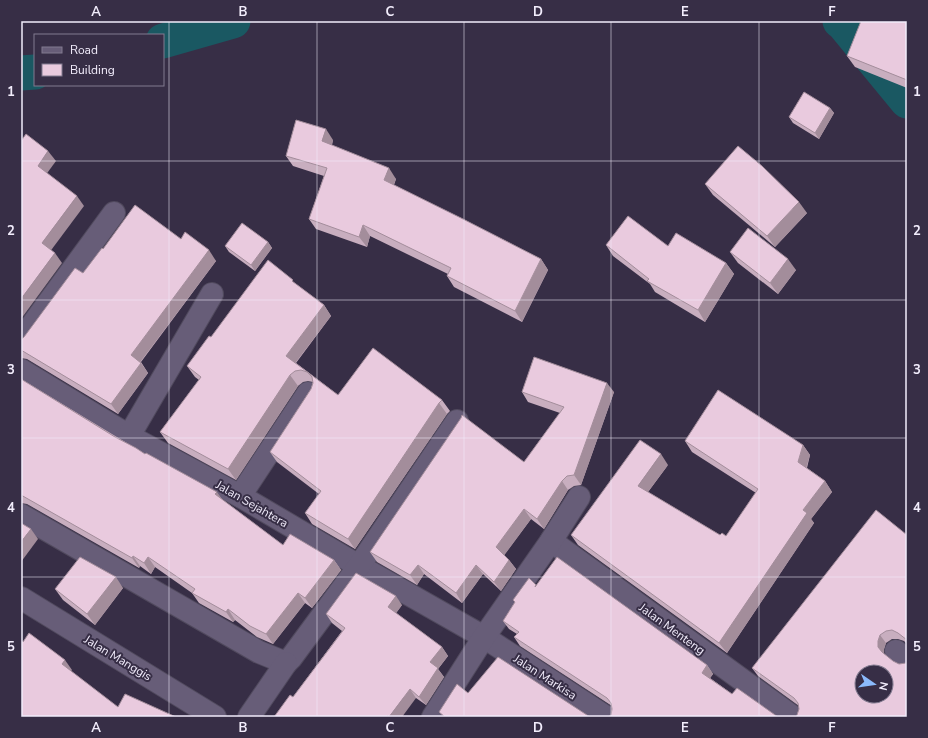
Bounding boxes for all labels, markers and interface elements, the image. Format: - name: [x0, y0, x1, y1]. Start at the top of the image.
- text: A: [91, 3, 101, 21]
- text: B: [239, 3, 248, 21]
- text: C: [386, 3, 395, 21]
- text: D: [533, 3, 543, 21]
- text: E: [681, 3, 689, 21]
- text: F: [828, 3, 836, 21]
- legend: [34, 34, 164, 86]
- text: Road: [70, 42, 98, 58]
- text: Building: [70, 62, 115, 78]
- text: 1: [7, 83, 15, 101]
- text: 1: [913, 83, 921, 101]
- text: 2: [7, 222, 15, 240]
- text: 2: [913, 222, 921, 240]
- text: 3: [7, 361, 15, 379]
- text: 3: [913, 361, 921, 379]
- street label: Jalan Sejahtera: [212, 476, 291, 531]
- text: 4: [7, 499, 15, 517]
- text: 4: [913, 499, 921, 517]
- street label: Jalan Menteng: [635, 599, 708, 658]
- street label: Jalan Manggis: [80, 631, 155, 685]
- text: 5: [7, 638, 15, 656]
- text: 5: [913, 638, 921, 656]
- street label: Jalan Markisa: [510, 650, 580, 703]
- north arrow: [854, 664, 894, 704]
- text: N: [875, 680, 891, 692]
- text: A: [91, 719, 101, 737]
- text: B: [239, 719, 248, 737]
- text: C: [386, 719, 395, 737]
- text: D: [533, 719, 543, 737]
- text: E: [681, 719, 689, 737]
- text: F: [828, 719, 836, 737]

